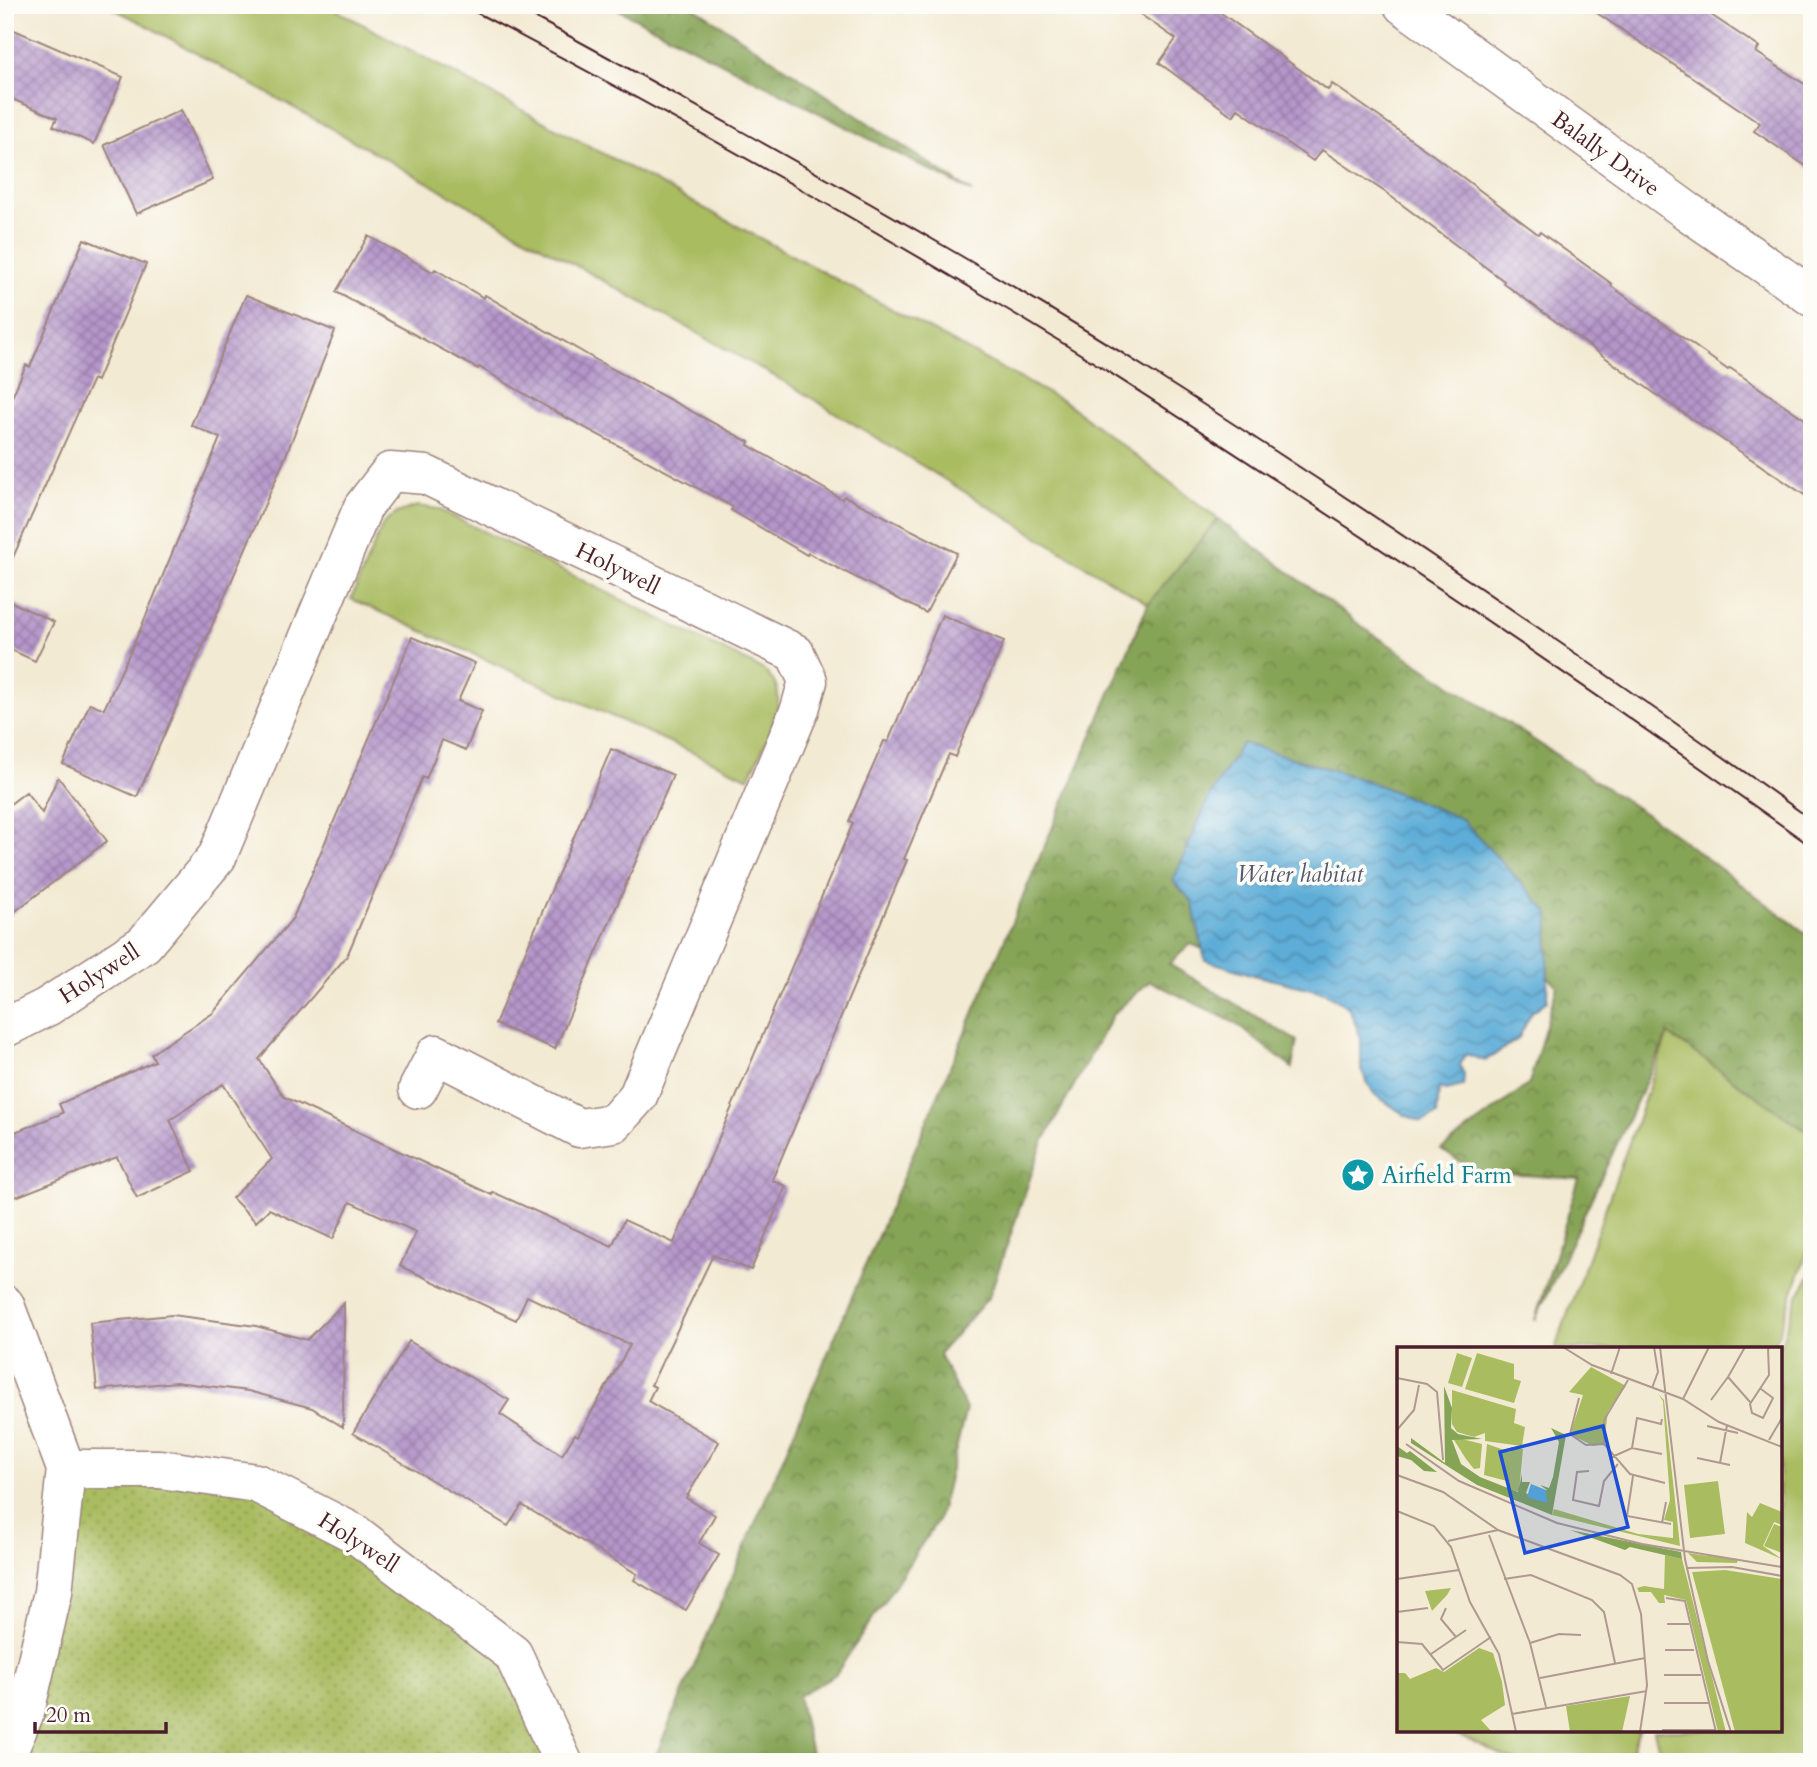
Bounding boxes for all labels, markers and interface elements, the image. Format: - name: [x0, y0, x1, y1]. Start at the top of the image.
- street label: Balally Drive: [1545, 104, 1666, 203]
- street label: Holywell: [570, 535, 665, 602]
- water label: Water habitat: [1237, 858, 1364, 891]
- street label: Holywell: [53, 936, 146, 1011]
- place icon: Airfield Farm: [1339, 1156, 1377, 1194]
- place label: Airfield Farm: [1382, 1160, 1512, 1191]
- inset map: [1397, 1347, 1782, 1732]
- street label: Holywell: [312, 1505, 405, 1580]
- scale bar: [35, 1690, 166, 1734]
- text: 20 m: [46, 1701, 91, 1730]

